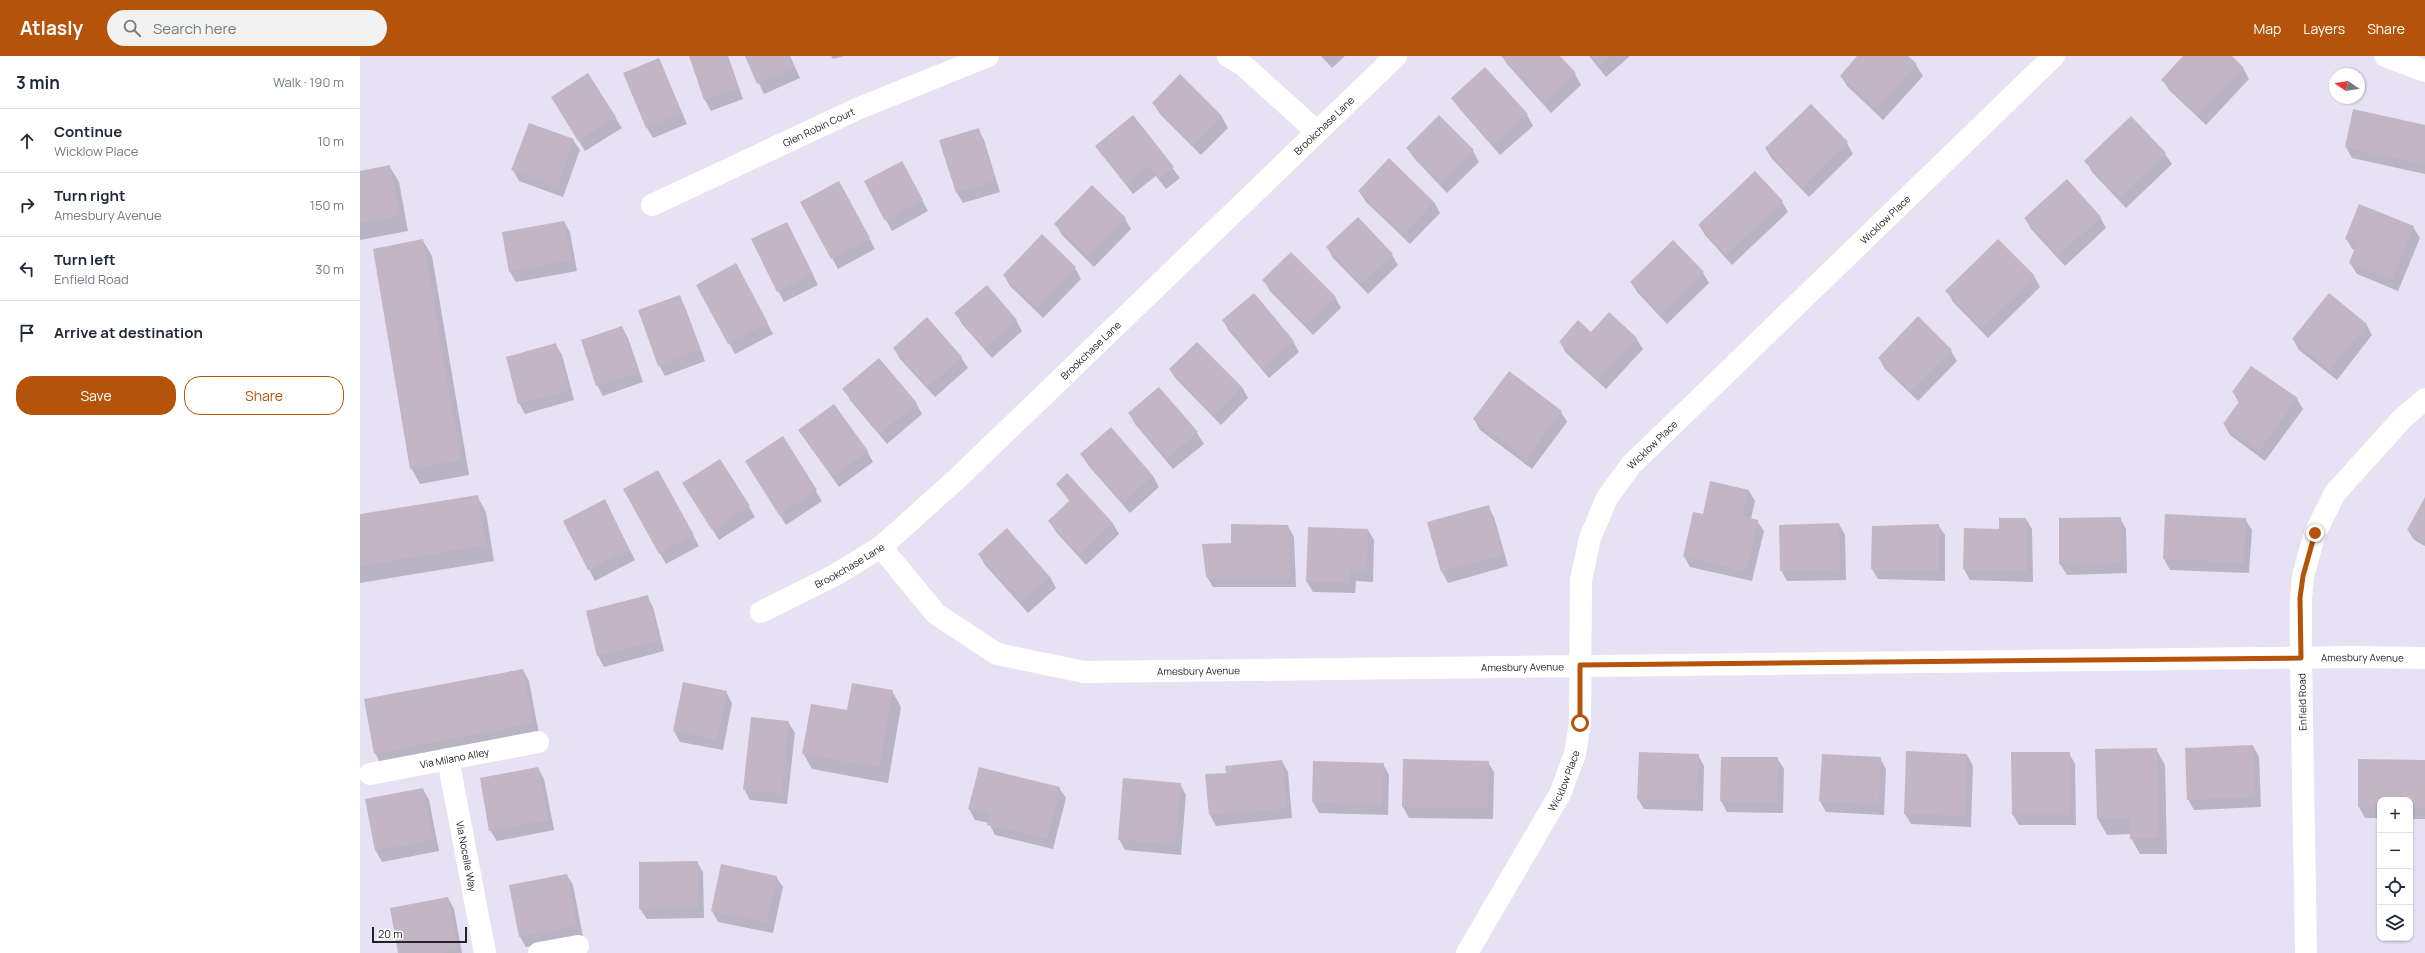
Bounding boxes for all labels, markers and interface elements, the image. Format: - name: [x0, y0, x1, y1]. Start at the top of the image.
- search box: [107, 10, 387, 46]
- text: Atlasly: [20, 15, 83, 41]
- icon: search: [121, 17, 143, 39]
- text: Search here: [153, 18, 236, 39]
- text: Map: [2253, 19, 2281, 38]
- text: Layers: [2303, 19, 2345, 38]
- text: Share: [2367, 19, 2405, 38]
- north arrow: [2329, 68, 2365, 104]
- text: 3 min: [16, 71, 60, 94]
- text: Walk · 190 m: [273, 73, 344, 91]
- street label: Brookchase Lane: [1291, 93, 1357, 158]
- street label: Glen Robin Court: [780, 104, 857, 150]
- text: Continue: [54, 121, 122, 142]
- icon: ahead: [16, 130, 38, 152]
- text: 10 m: [317, 132, 344, 150]
- text: Wicklow Place: [54, 142, 138, 160]
- text: Turn right: [54, 185, 125, 206]
- street label: Wicklow Place: [1857, 192, 1913, 247]
- icon: right: [16, 194, 38, 216]
- text: 150 m: [310, 196, 344, 214]
- text: Amesbury Avenue: [54, 206, 162, 224]
- text: Turn left: [54, 249, 116, 270]
- icon: left: [16, 258, 38, 280]
- text: 30 m: [315, 260, 344, 278]
- text: Enfield Road: [54, 270, 129, 288]
- street label: Brookchase Lane: [1057, 318, 1124, 383]
- icon: arrive: [16, 322, 38, 344]
- text: Arrive at destination: [54, 322, 203, 343]
- button: Save: [16, 376, 176, 415]
- button: Share: [184, 376, 344, 415]
- street label: Wicklow Place: [1624, 417, 1681, 472]
- route end: [2306, 524, 2324, 542]
- street label: Brookchase Lane: [812, 539, 887, 591]
- street label: Amesbury Avenue: [2321, 650, 2404, 665]
- street label: Amesbury Avenue: [1481, 659, 1564, 674]
- street label: Amesbury Avenue: [1157, 663, 1240, 678]
- street label: Enfield Road: [2294, 673, 2310, 731]
- route start: [1571, 714, 1589, 732]
- street label: Via Milano Alley: [419, 744, 491, 771]
- street label: Wicklow Place: [1545, 749, 1583, 814]
- map controls: [2377, 797, 2413, 941]
- button: +: [2377, 797, 2413, 833]
- street label: Via Nocelle Way: [453, 820, 480, 894]
- button: −: [2377, 833, 2413, 869]
- button: locate: [2377, 869, 2413, 905]
- button: layers: [2377, 905, 2413, 941]
- scale bar: [372, 925, 467, 944]
- text: 20 m: [378, 926, 403, 941]

